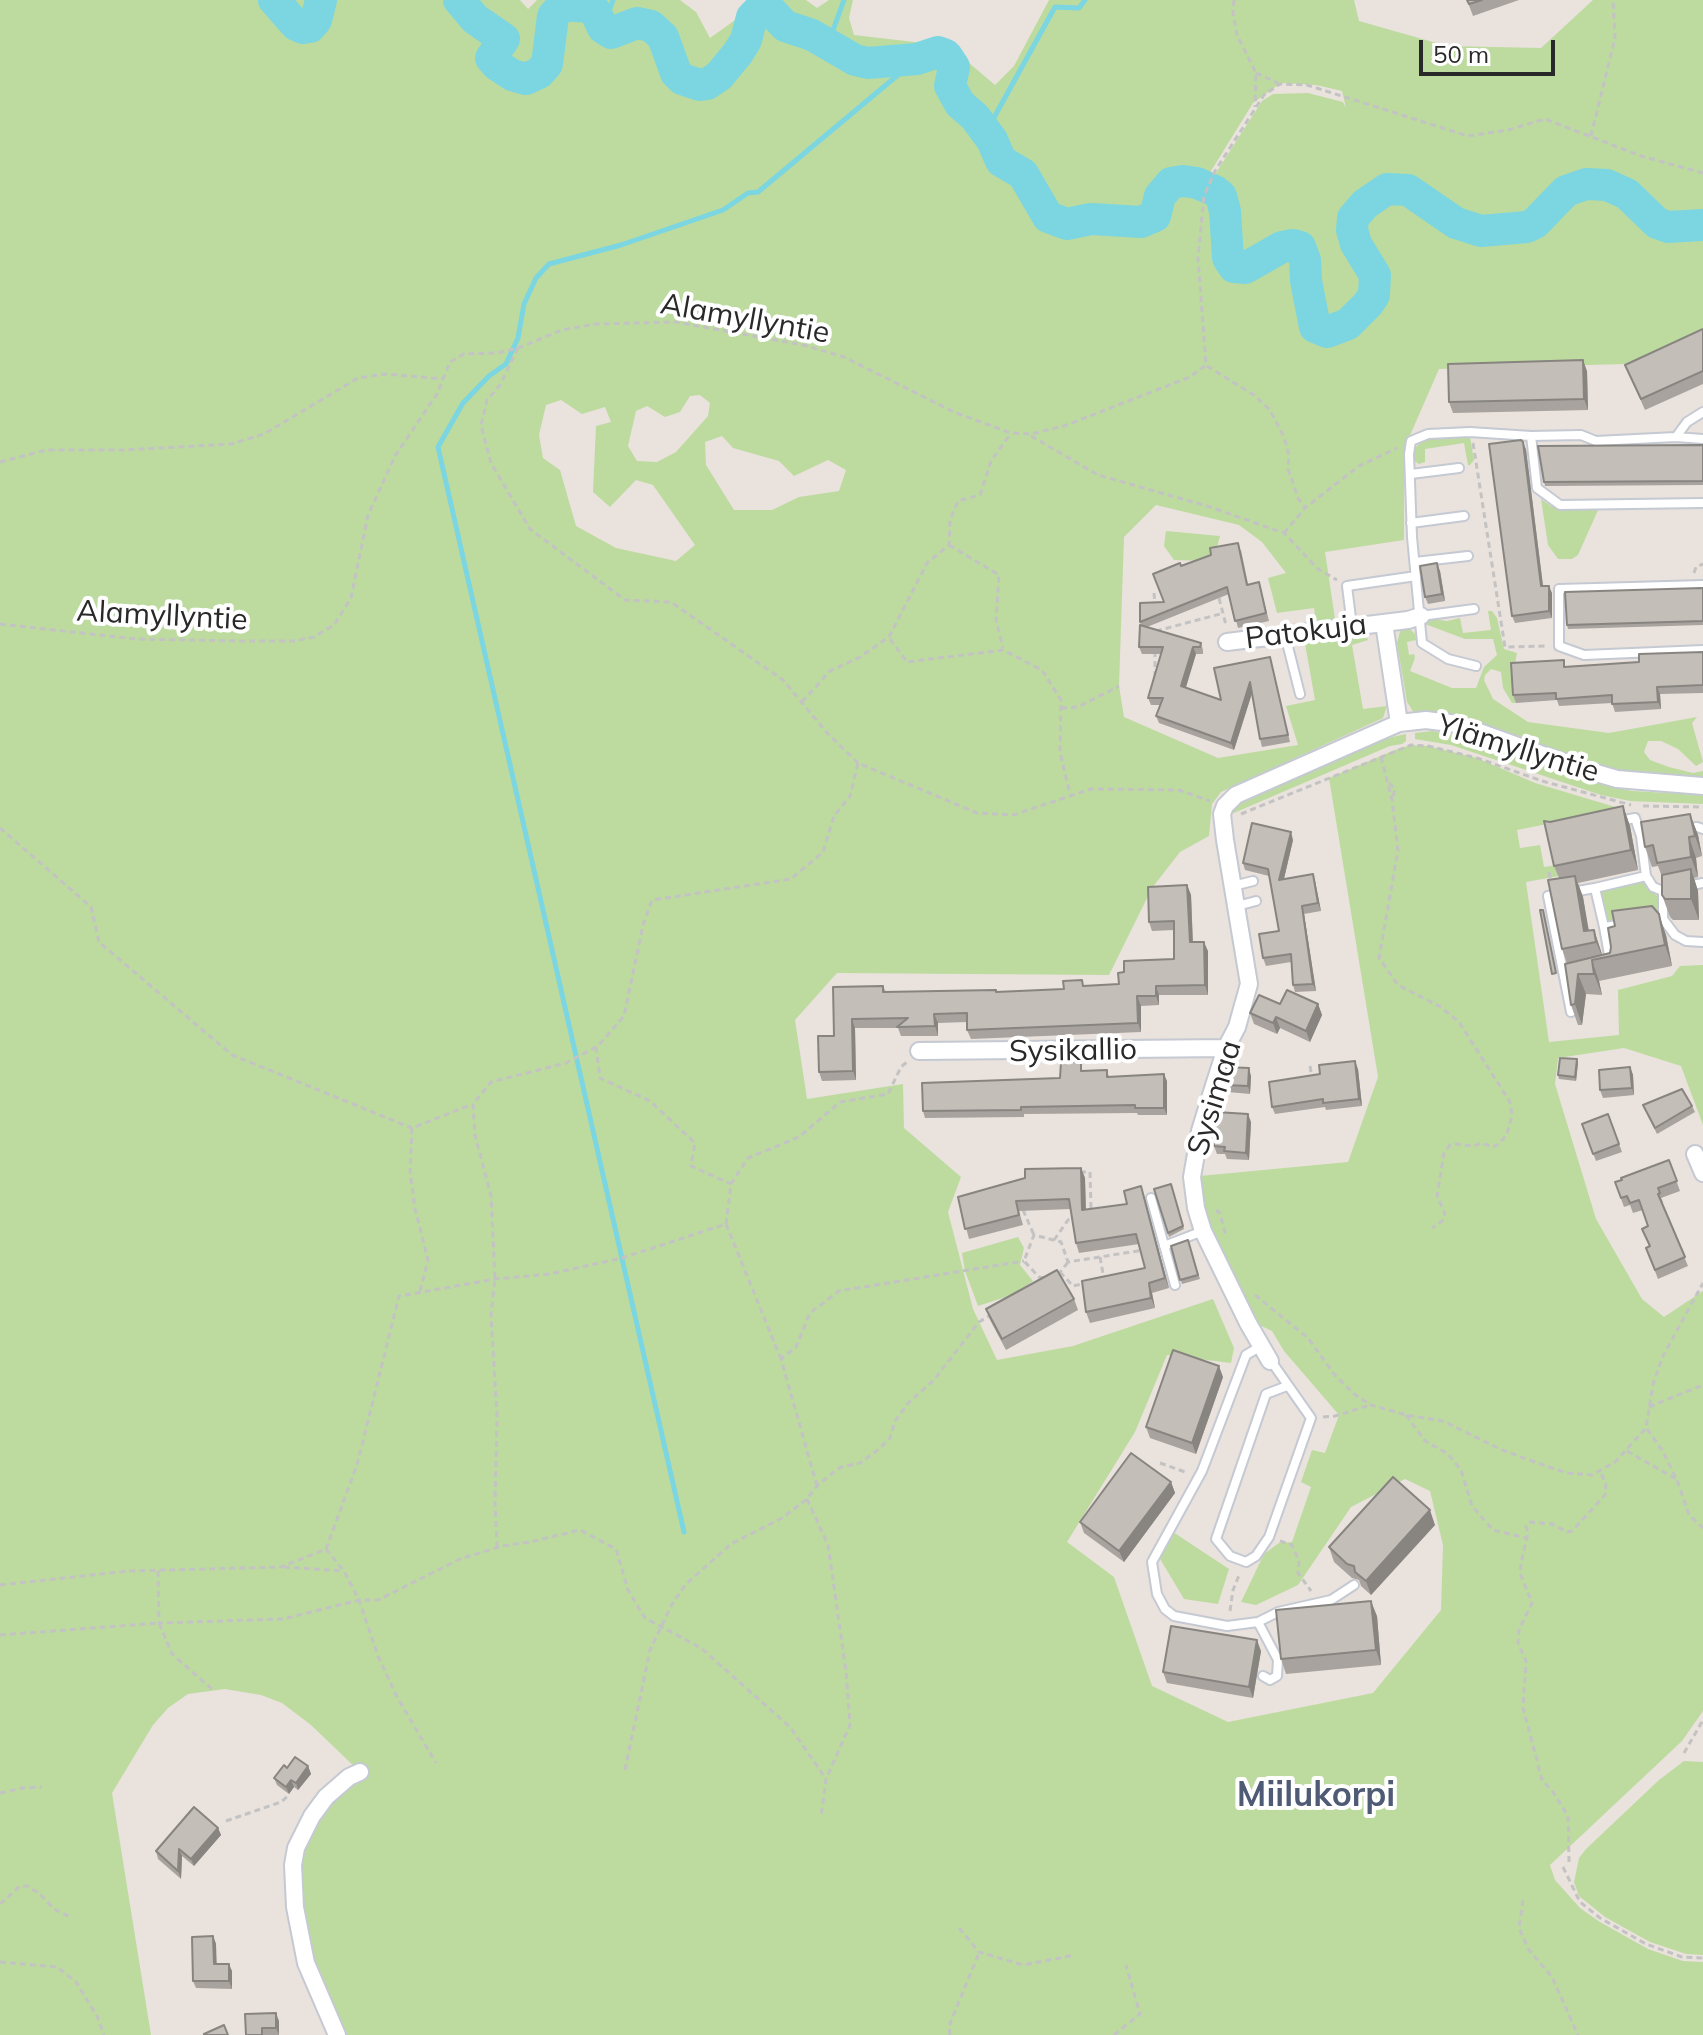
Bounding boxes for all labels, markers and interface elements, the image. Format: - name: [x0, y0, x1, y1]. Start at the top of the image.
- scale bar: [1423, 24, 1559, 74]
- text: 50 m: [1433, 39, 1489, 69]
- street label: Alamyllyntie: [658, 286, 832, 352]
- street label: Alamyllyntie: [76, 594, 248, 638]
- street label: Patokuja: [1243, 607, 1369, 657]
- street label: Ylämyllyntie: [1433, 707, 1603, 791]
- street label: Sysikallio: [1009, 1032, 1137, 1070]
- street label: Sysimaa: [1180, 1036, 1250, 1160]
- district label: Miilukorpi: [1237, 1776, 1395, 1816]

